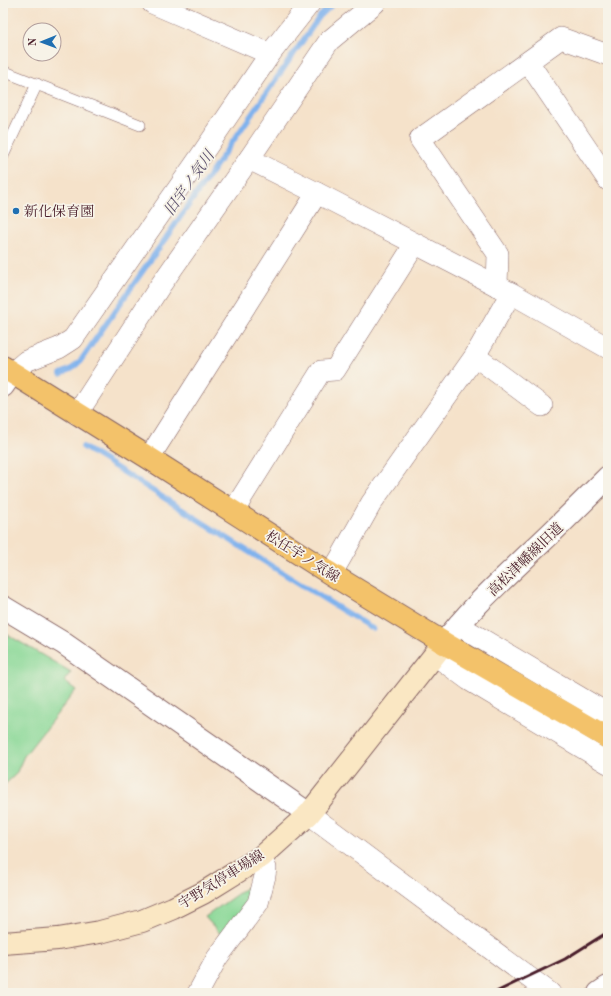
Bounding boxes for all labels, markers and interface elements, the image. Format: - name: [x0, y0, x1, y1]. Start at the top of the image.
- north arrow: [22, 22, 62, 62]
- text: N: [28, 37, 39, 46]
- water label: 旧宇ノ気川: [161, 146, 219, 219]
- place label: 新化保育園: [24, 204, 94, 219]
- marker: 新化保育園: [11, 206, 21, 216]
- street label: 高松津幡線旧道: [485, 520, 566, 599]
- street label: 松任宇ノ気線: [263, 528, 342, 585]
- street label: 宇野気停車場線: [176, 847, 267, 912]

